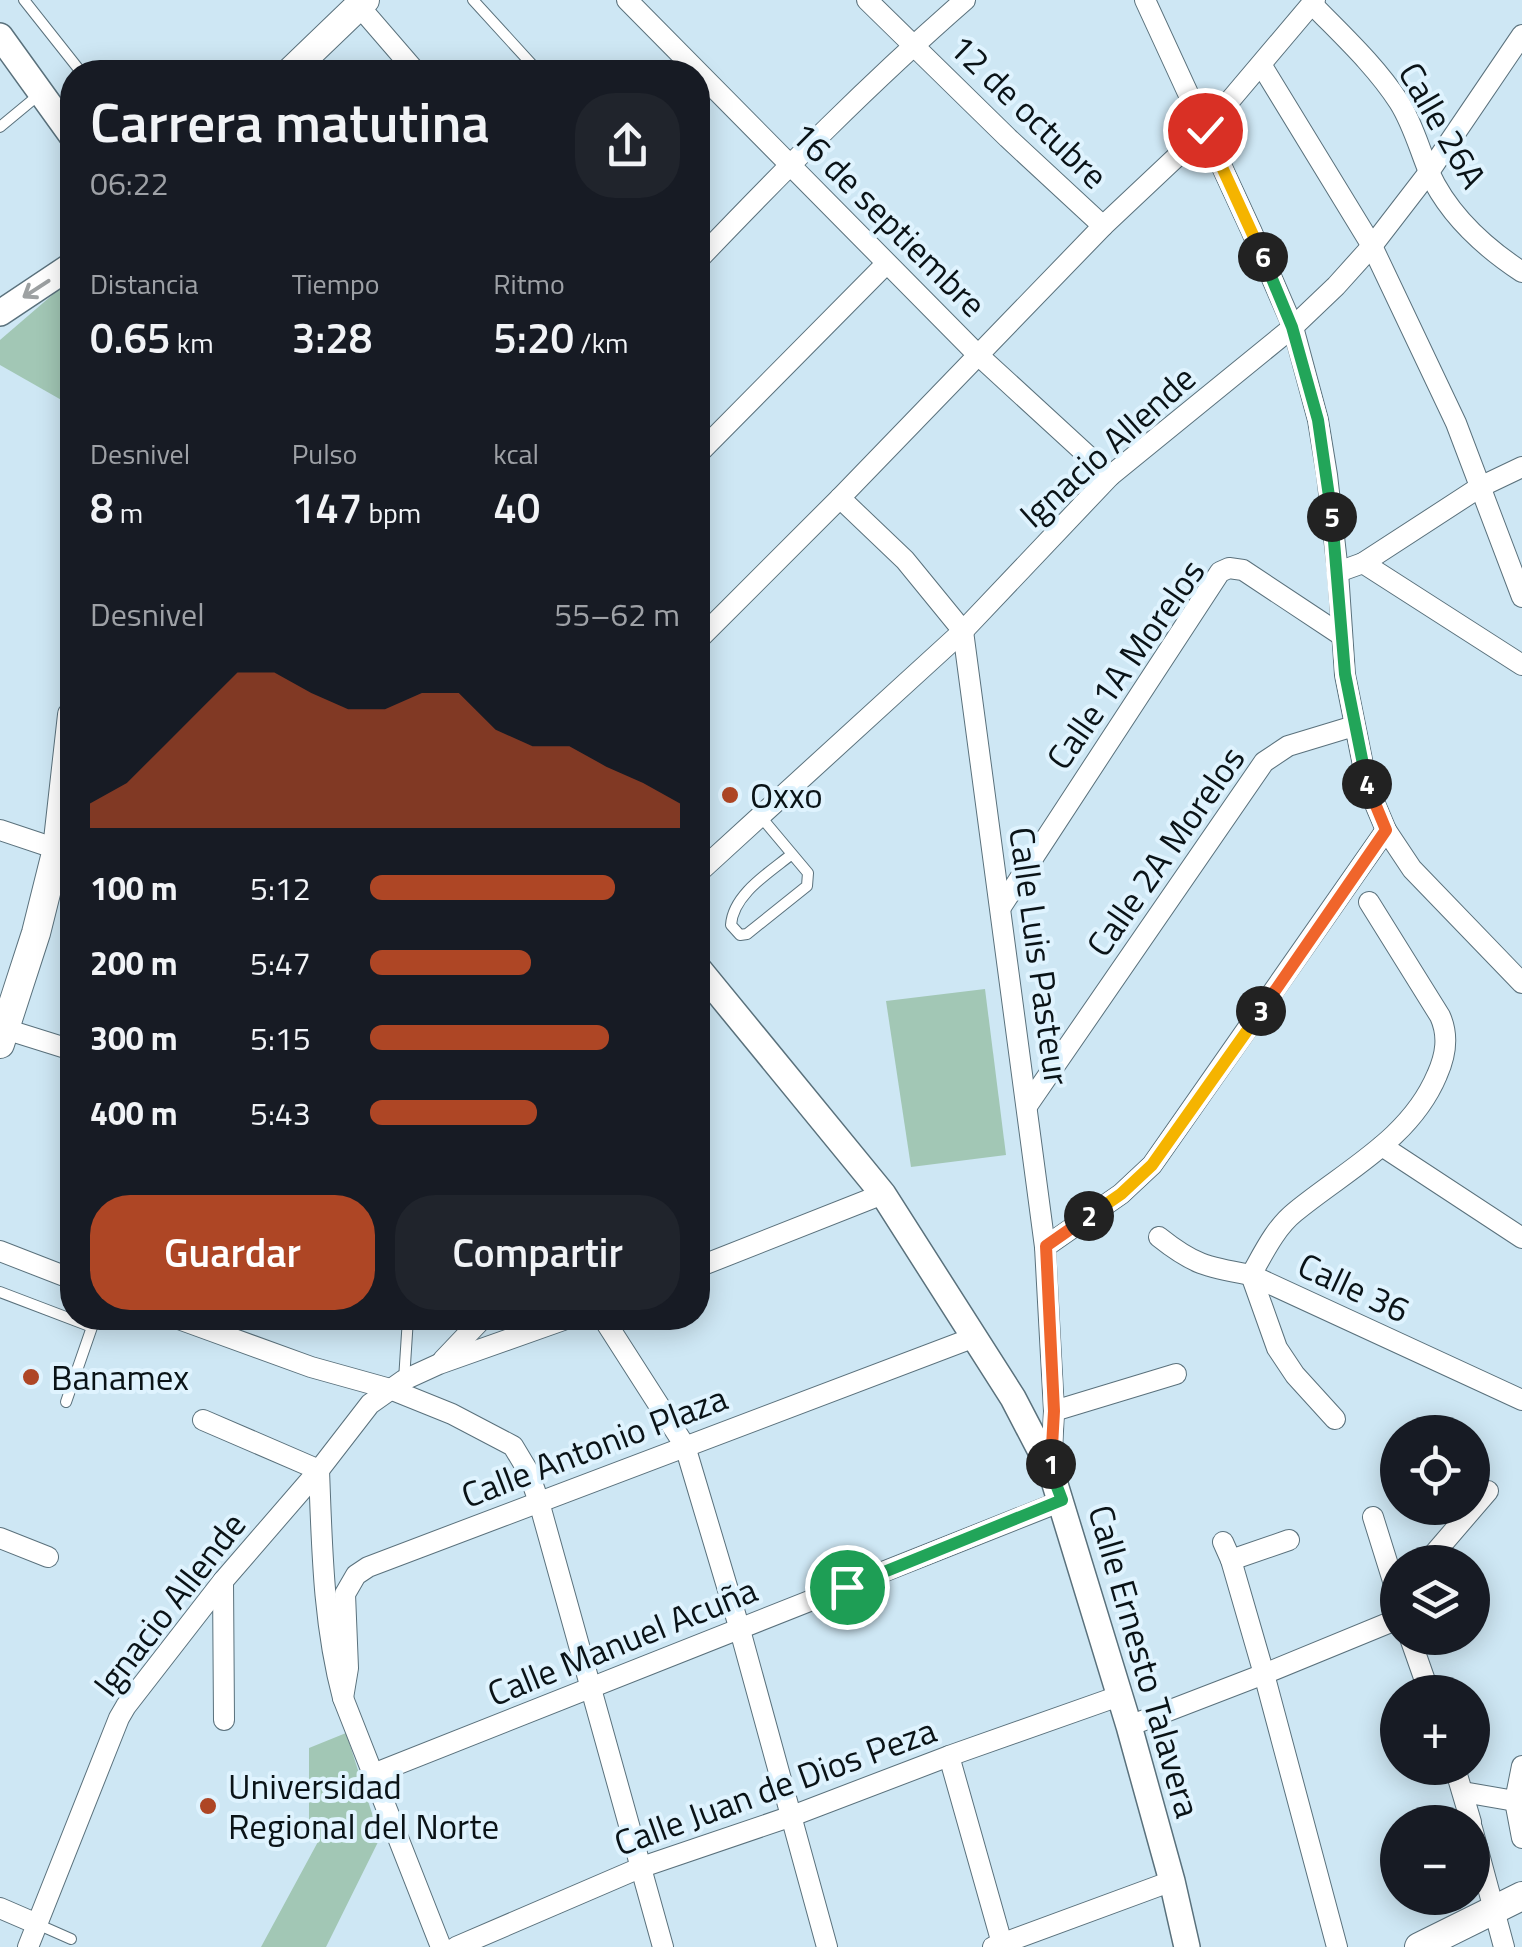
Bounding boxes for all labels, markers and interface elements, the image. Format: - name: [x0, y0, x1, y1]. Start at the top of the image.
- street label: 12 de octubre: [937, 21, 1121, 201]
- street label: Calle 26A: [1385, 52, 1501, 198]
- text: Carrera matutina: [90, 80, 489, 163]
- pin: [1163, 88, 1248, 173]
- button: share: [575, 93, 680, 198]
- icon: check: [1178, 103, 1233, 158]
- street label: 16 de septiembre: [779, 109, 999, 329]
- text: 06:22: [90, 159, 169, 207]
- pin: 6: [1238, 232, 1288, 282]
- text: 6: [1255, 235, 1271, 278]
- text: Distancia: [90, 262, 198, 305]
- text: Tiempo: [292, 262, 380, 305]
- text: Ritmo: [493, 262, 565, 305]
- one-way arrow: [23, 279, 51, 300]
- text: 0.65: [90, 305, 171, 369]
- text: 3:28: [292, 305, 372, 369]
- text: 5:20: [493, 305, 574, 369]
- text: km: [171, 321, 214, 364]
- text: /km: [574, 321, 628, 364]
- street label: Ignacio Allende: [1007, 352, 1207, 540]
- text: Desnivel: [90, 432, 190, 475]
- text: Pulso: [292, 432, 357, 475]
- text: kcal: [493, 432, 539, 475]
- text: 8: [90, 475, 114, 539]
- text: 147: [292, 475, 362, 539]
- text: 40: [493, 475, 540, 539]
- text: m: [114, 491, 143, 534]
- text: bpm: [362, 491, 421, 534]
- pin: 5: [1307, 492, 1357, 542]
- text: 5: [1324, 495, 1340, 538]
- street label: Calle 1A Morelos: [1032, 548, 1218, 780]
- text: Desnivel: [90, 590, 205, 638]
- text: 55–62 m: [554, 590, 680, 638]
- street label: Calle 2A Morelos: [1072, 735, 1258, 967]
- pin: 4: [1342, 759, 1392, 809]
- text: 4: [1359, 762, 1375, 805]
- place label: Oxxo: [750, 768, 823, 822]
- marker: Oxxo: [719, 784, 741, 806]
- street label: Calle Luis Pasteur: [995, 824, 1085, 1088]
- text: 100 m: [90, 864, 178, 912]
- text: 5:12: [250, 864, 311, 912]
- text: 200 m: [90, 939, 178, 987]
- text: 5:47: [250, 939, 311, 987]
- pin: 3: [1236, 986, 1286, 1036]
- text: 3: [1253, 989, 1269, 1032]
- text: 300 m: [90, 1014, 178, 1062]
- text: 5:15: [250, 1014, 311, 1062]
- text: 400 m: [90, 1089, 178, 1137]
- text: 5:43: [250, 1089, 311, 1137]
- pin: 2: [1064, 1191, 1114, 1241]
- text: 2: [1081, 1194, 1097, 1237]
- button: Guardar: [90, 1195, 375, 1310]
- button: Compartir: [395, 1195, 680, 1310]
- street label: Calle 36: [1289, 1238, 1419, 1336]
- place label: Banamex: [51, 1350, 189, 1404]
- marker: Banamex: [20, 1366, 42, 1388]
- street label: Calle Antonio Plaza: [453, 1370, 735, 1522]
- map controls: [1380, 1415, 1490, 1915]
- button: locate: [1380, 1415, 1490, 1525]
- pin: 1: [1026, 1439, 1076, 1489]
- text: 1: [1043, 1442, 1059, 1485]
- street label: Calle Ernesto Talavera: [1075, 1498, 1215, 1824]
- street label: Ignacio Allende: [80, 1500, 258, 1708]
- pin: [805, 1545, 890, 1630]
- button: layers: [1380, 1545, 1490, 1655]
- icon: arrive: [820, 1560, 875, 1615]
- street label: Calle Manuel Acuña: [479, 1562, 765, 1720]
- button: +: [1380, 1675, 1490, 1785]
- street label: Calle Juan de Dios Peza: [606, 1703, 944, 1869]
- place label: Universidad Regional del Norte: [228, 1759, 499, 1853]
- marker: Universidad Regional del Norte: [197, 1795, 219, 1817]
- button: −: [1380, 1805, 1490, 1915]

